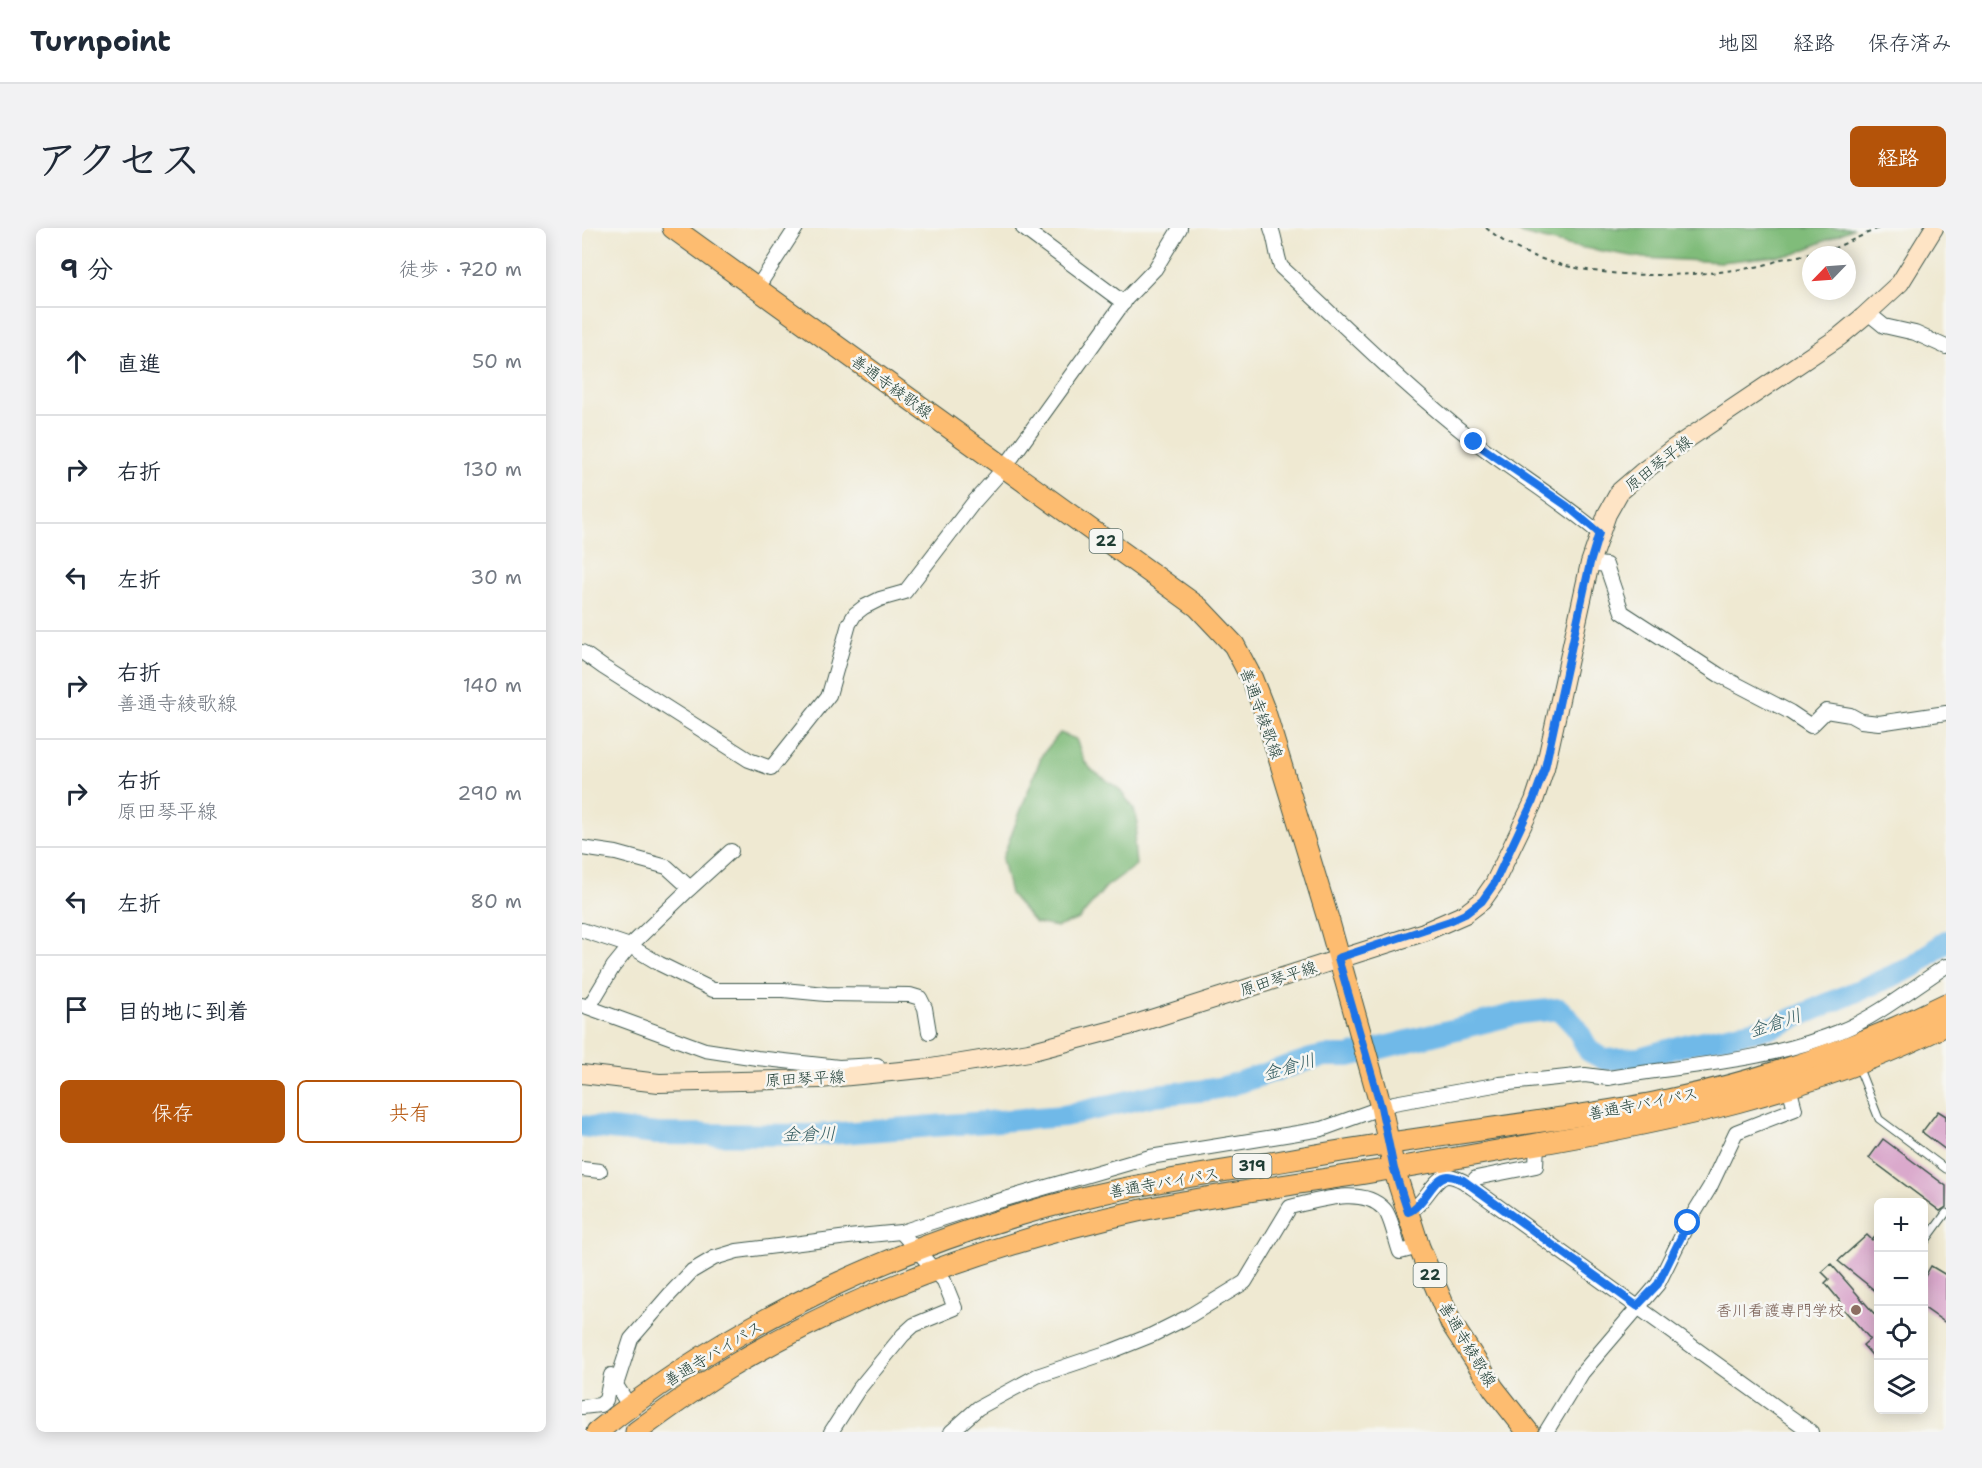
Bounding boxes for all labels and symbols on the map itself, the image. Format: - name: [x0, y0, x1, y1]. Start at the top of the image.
- north arrow: [1802, 246, 1856, 300]
- street label: 善通寺綾歌線: [847, 350, 937, 423]
- route end: [1460, 428, 1486, 454]
- street label: 原田琴平線: [1620, 430, 1696, 496]
- road number: 22: [1090, 529, 1122, 553]
- street label: 善通寺綾歌線: [1235, 664, 1288, 762]
- street label: 原田琴平線: [1237, 956, 1319, 1001]
- water label: 金倉川: [1746, 1003, 1804, 1043]
- water label: 金倉川: [1260, 1048, 1318, 1086]
- street label: 原田琴平線: [765, 1066, 846, 1091]
- street label: 善通寺バイパス: [1586, 1083, 1700, 1124]
- water label: 金倉川: [782, 1122, 836, 1146]
- road number: 319: [1232, 1154, 1272, 1178]
- street label: 善通寺バイパス: [1107, 1162, 1221, 1203]
- route start: [1674, 1209, 1700, 1235]
- road number: 22: [1414, 1263, 1446, 1287]
- street label: 善通寺綾歌線: [1434, 1298, 1501, 1391]
- place label: 香川看護専門学校: [1716, 1300, 1844, 1321]
- marker: 香川看護専門学校: [1849, 1303, 1863, 1317]
- street label: 善通寺バイパス: [660, 1316, 767, 1391]

